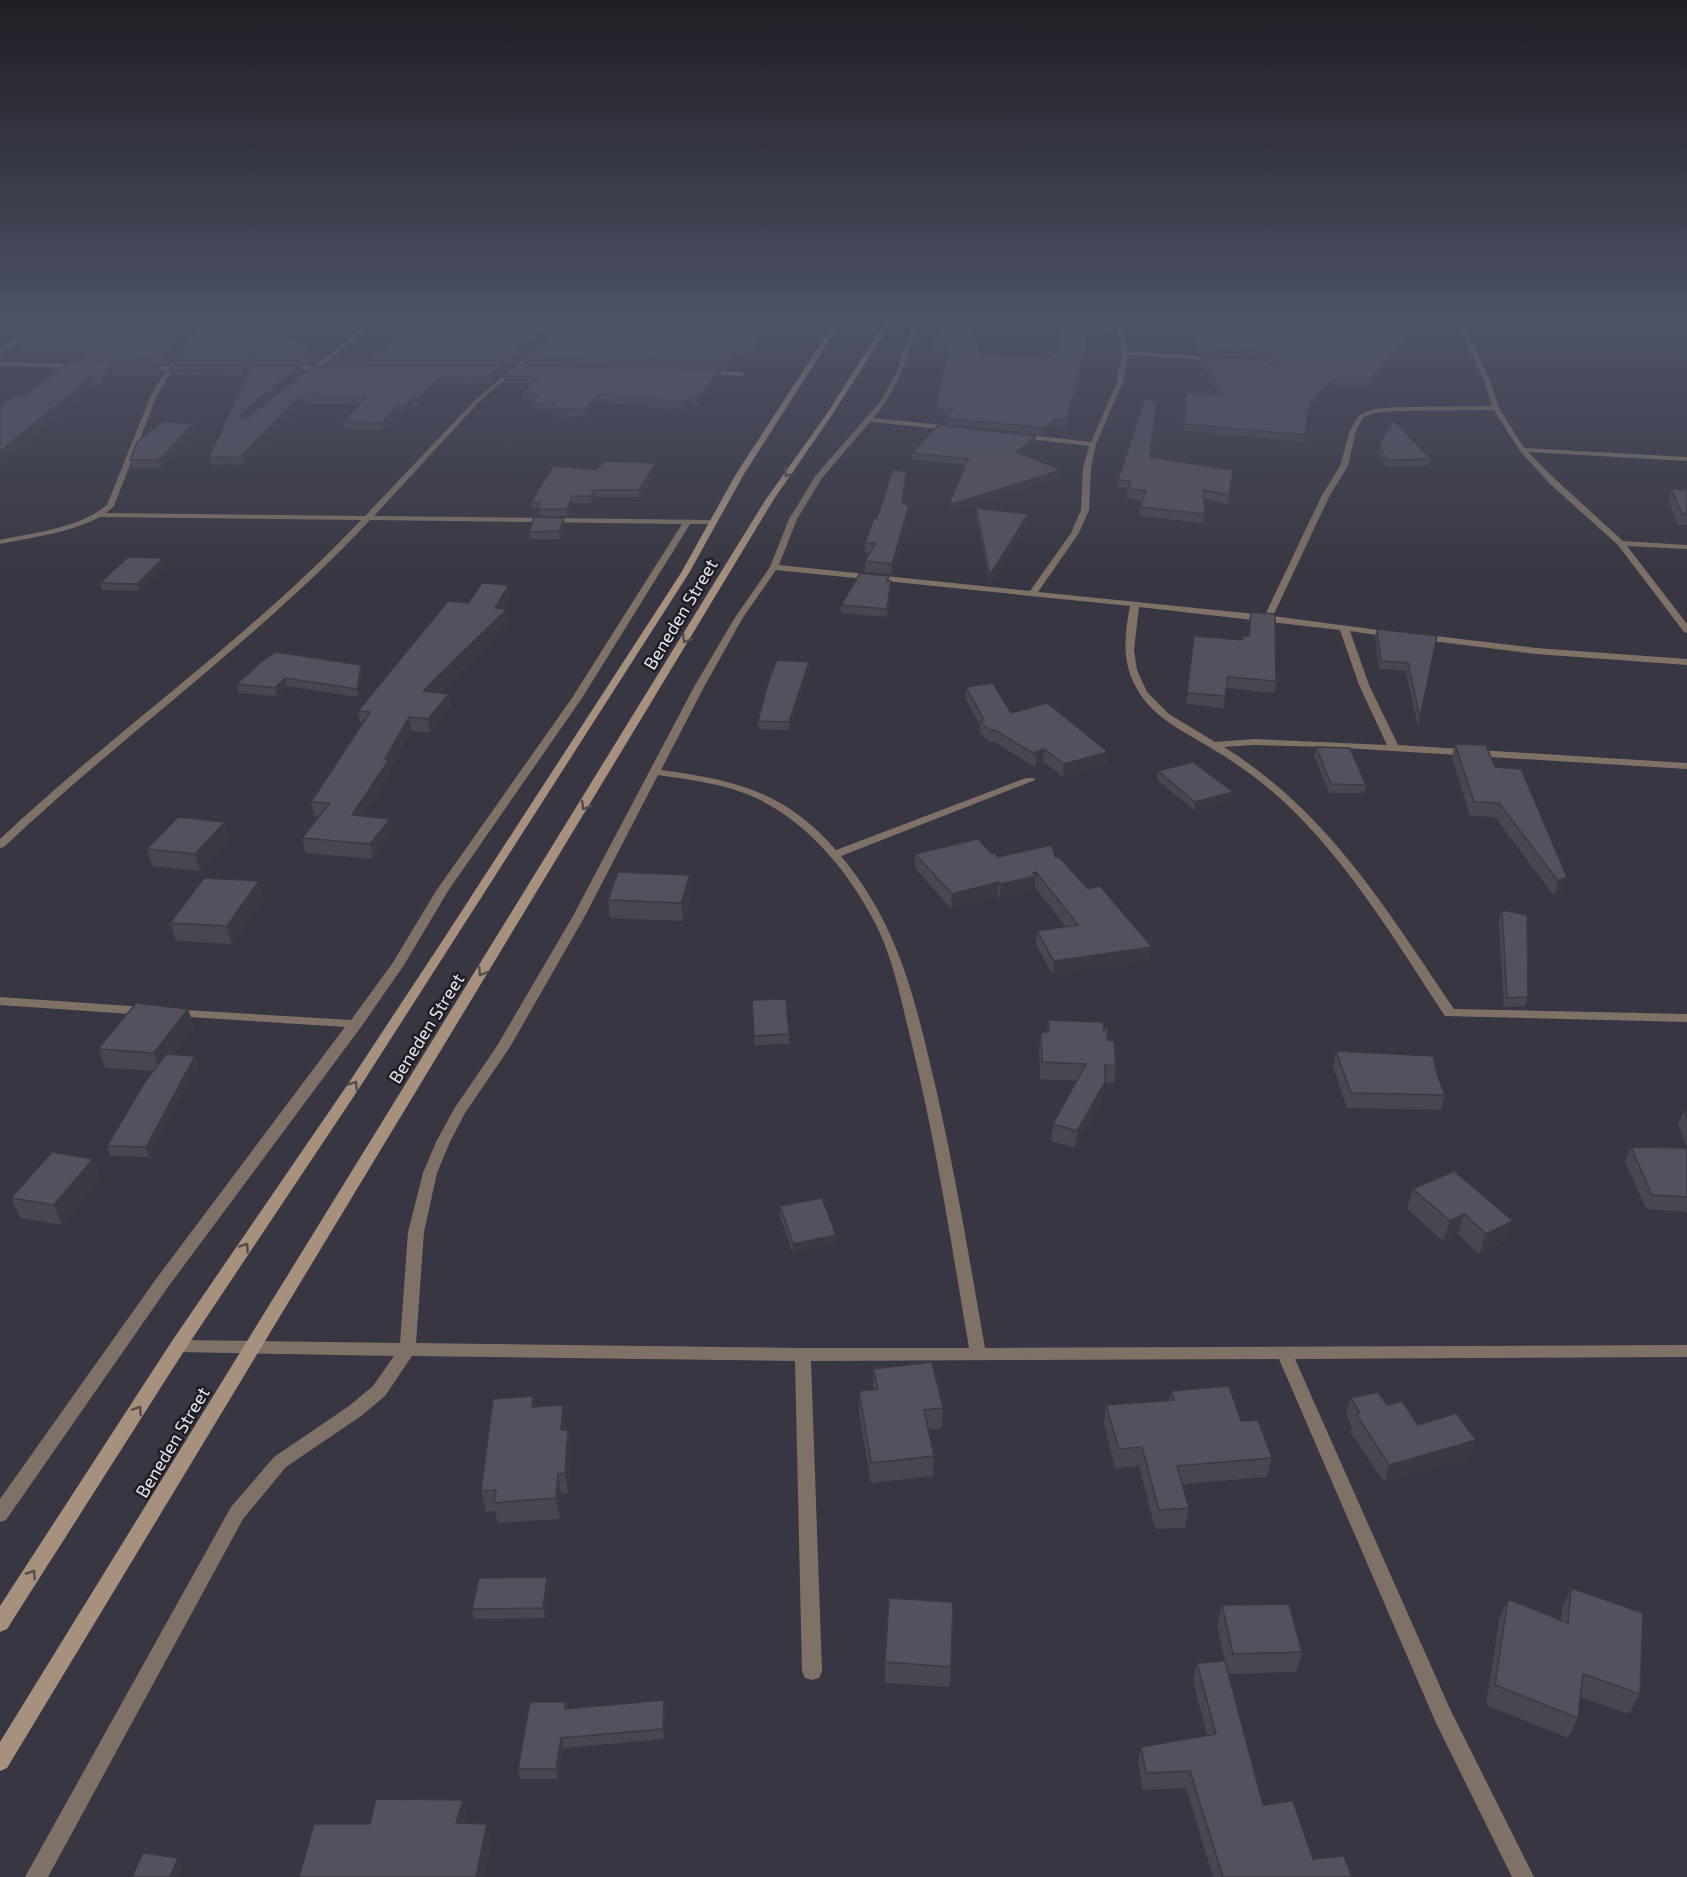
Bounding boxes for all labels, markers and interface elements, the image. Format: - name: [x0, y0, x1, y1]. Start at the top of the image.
- one-way arrow: [784, 467, 795, 478]
- street label: Beneden Street: [638, 554, 722, 673]
- one-way arrow: [682, 633, 693, 643]
- one-way arrow: [580, 800, 592, 810]
- one-way arrow: [478, 966, 490, 976]
- street label: Beneden Street: [383, 969, 469, 1087]
- one-way arrow: [347, 1081, 358, 1092]
- one-way arrow: [238, 1243, 249, 1254]
- street label: Beneden Street: [130, 1382, 214, 1501]
- one-way arrow: [130, 1405, 141, 1416]
- one-way arrow: [25, 1569, 36, 1580]

